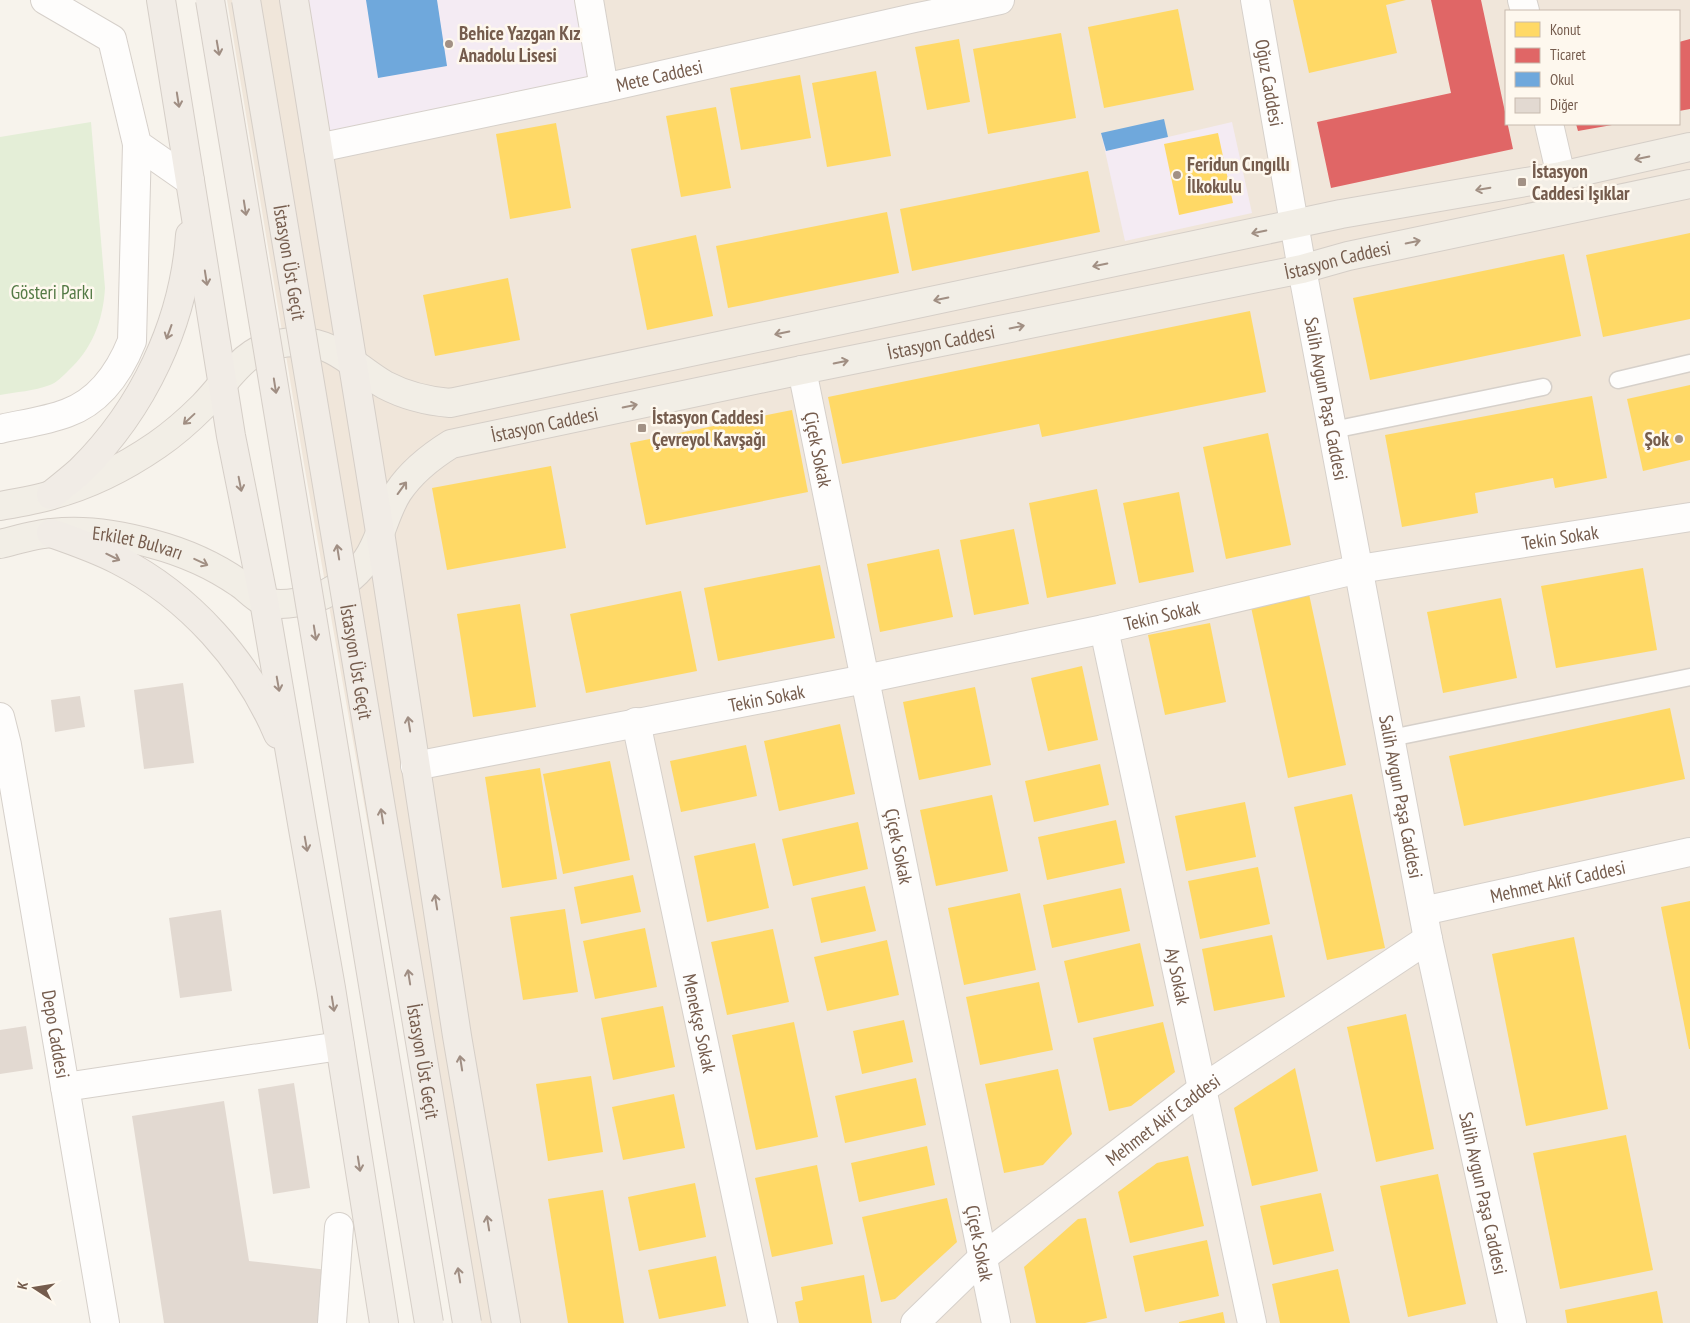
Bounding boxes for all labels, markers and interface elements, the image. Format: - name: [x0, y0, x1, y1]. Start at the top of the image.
- legend: [1505, 10, 1680, 125]
- text: Konut: [1550, 20, 1581, 39]
- place label: Behice Yazgan Kız Anadolu Lisesi: [458, 21, 581, 67]
- street label: Oğuz Caddesi: [1250, 37, 1289, 128]
- marker: Behice Yazgan Kız Anadolu Lisesi: [443, 38, 455, 50]
- one-way arrow: [214, 40, 224, 56]
- text: Ticaret: [1550, 45, 1586, 64]
- street label: Mete Caddesi: [614, 54, 705, 97]
- text: Okul: [1550, 70, 1575, 89]
- one-way arrow: [173, 91, 183, 107]
- text: Diğer: [1550, 95, 1579, 114]
- place label: Feridun Cıngıllı İlkokulu: [1187, 152, 1290, 198]
- one-way arrow: [1635, 154, 1651, 163]
- place label: İstasyon Caddesi Işıklar: [1532, 159, 1630, 205]
- marker: Feridun Cıngıllı İlkokulu: [1171, 169, 1183, 181]
- marker: İstasyon Caddesi Işıklar: [1516, 176, 1528, 188]
- one-way arrow: [1475, 185, 1491, 195]
- one-way arrow: [241, 200, 251, 216]
- street label: İstasyon Üst Geçit: [268, 203, 311, 323]
- one-way arrow: [1251, 228, 1267, 237]
- street label: İstasyon Caddesi: [1282, 235, 1393, 284]
- one-way arrow: [1405, 237, 1421, 246]
- one-way arrow: [1092, 261, 1108, 271]
- one-way arrow: [201, 269, 211, 285]
- park label: Gösteri Parkı: [11, 280, 93, 304]
- one-way arrow: [933, 295, 949, 304]
- street label: Salih Avgun Paşa Caddesi: [1299, 315, 1353, 482]
- street label: İstasyon Caddesi: [885, 319, 997, 364]
- one-way arrow: [1009, 321, 1025, 331]
- one-way arrow: [164, 324, 173, 339]
- one-way arrow: [774, 329, 790, 338]
- one-way arrow: [832, 357, 848, 367]
- one-way arrow: [270, 378, 280, 394]
- street label: İstasyon Caddesi: [489, 401, 600, 447]
- one-way arrow: [622, 401, 638, 411]
- place label: İstasyon Caddesi Çevreyol Kavşağı: [652, 405, 766, 451]
- street label: Çiçek Sokak: [799, 409, 838, 490]
- one-way arrow: [182, 413, 195, 425]
- marker: İstasyon Caddesi Çevreyol Kavşağı: [636, 422, 648, 434]
- place label: Şok: [1644, 427, 1669, 451]
- marker: Şok: [1673, 433, 1685, 445]
- one-way arrow: [236, 475, 245, 491]
- one-way arrow: [397, 481, 407, 495]
- street label: Tekin Sokak: [1520, 519, 1601, 555]
- street label: Erkilet Bulvarı: [91, 521, 186, 565]
- one-way arrow: [333, 545, 343, 561]
- one-way arrow: [105, 553, 120, 563]
- one-way arrow: [193, 557, 208, 567]
- street label: Tekin Sokak: [1122, 595, 1203, 636]
- street label: İstasyon Üst Geçit: [335, 602, 378, 722]
- one-way arrow: [311, 624, 321, 640]
- one-way arrow: [273, 675, 283, 691]
- street label: Tekin Sokak: [726, 679, 807, 717]
- street label: Salih Avgun Paşa Caddesi: [1374, 713, 1428, 880]
- one-way arrow: [404, 717, 414, 733]
- street label: Çiçek Sokak: [880, 806, 918, 887]
- one-way arrow: [377, 809, 387, 825]
- one-way arrow: [301, 835, 311, 851]
- street label: Mehmet Akif Caddesi: [1488, 855, 1628, 908]
- one-way arrow: [431, 895, 441, 911]
- street label: Ay Sokak: [1160, 945, 1196, 1008]
- one-way arrow: [404, 969, 414, 985]
- street label: Menekşe Sokak: [678, 972, 722, 1076]
- street label: Depo Caddesi: [37, 988, 75, 1080]
- one-way arrow: [329, 996, 339, 1012]
- street label: İstasyon Üst Geçit: [402, 1002, 445, 1122]
- one-way arrow: [456, 1055, 466, 1071]
- street label: Mehmet Akif Caddesi: [1101, 1068, 1225, 1171]
- street label: Salih Avgun Paşa Caddesi: [1454, 1110, 1513, 1277]
- one-way arrow: [354, 1156, 364, 1172]
- street label: Çiçek Sokak: [960, 1203, 999, 1284]
- one-way arrow: [483, 1216, 493, 1232]
- north arrow: [10, 1263, 60, 1313]
- one-way arrow: [453, 1267, 463, 1283]
- text: K: [13, 1279, 32, 1291]

